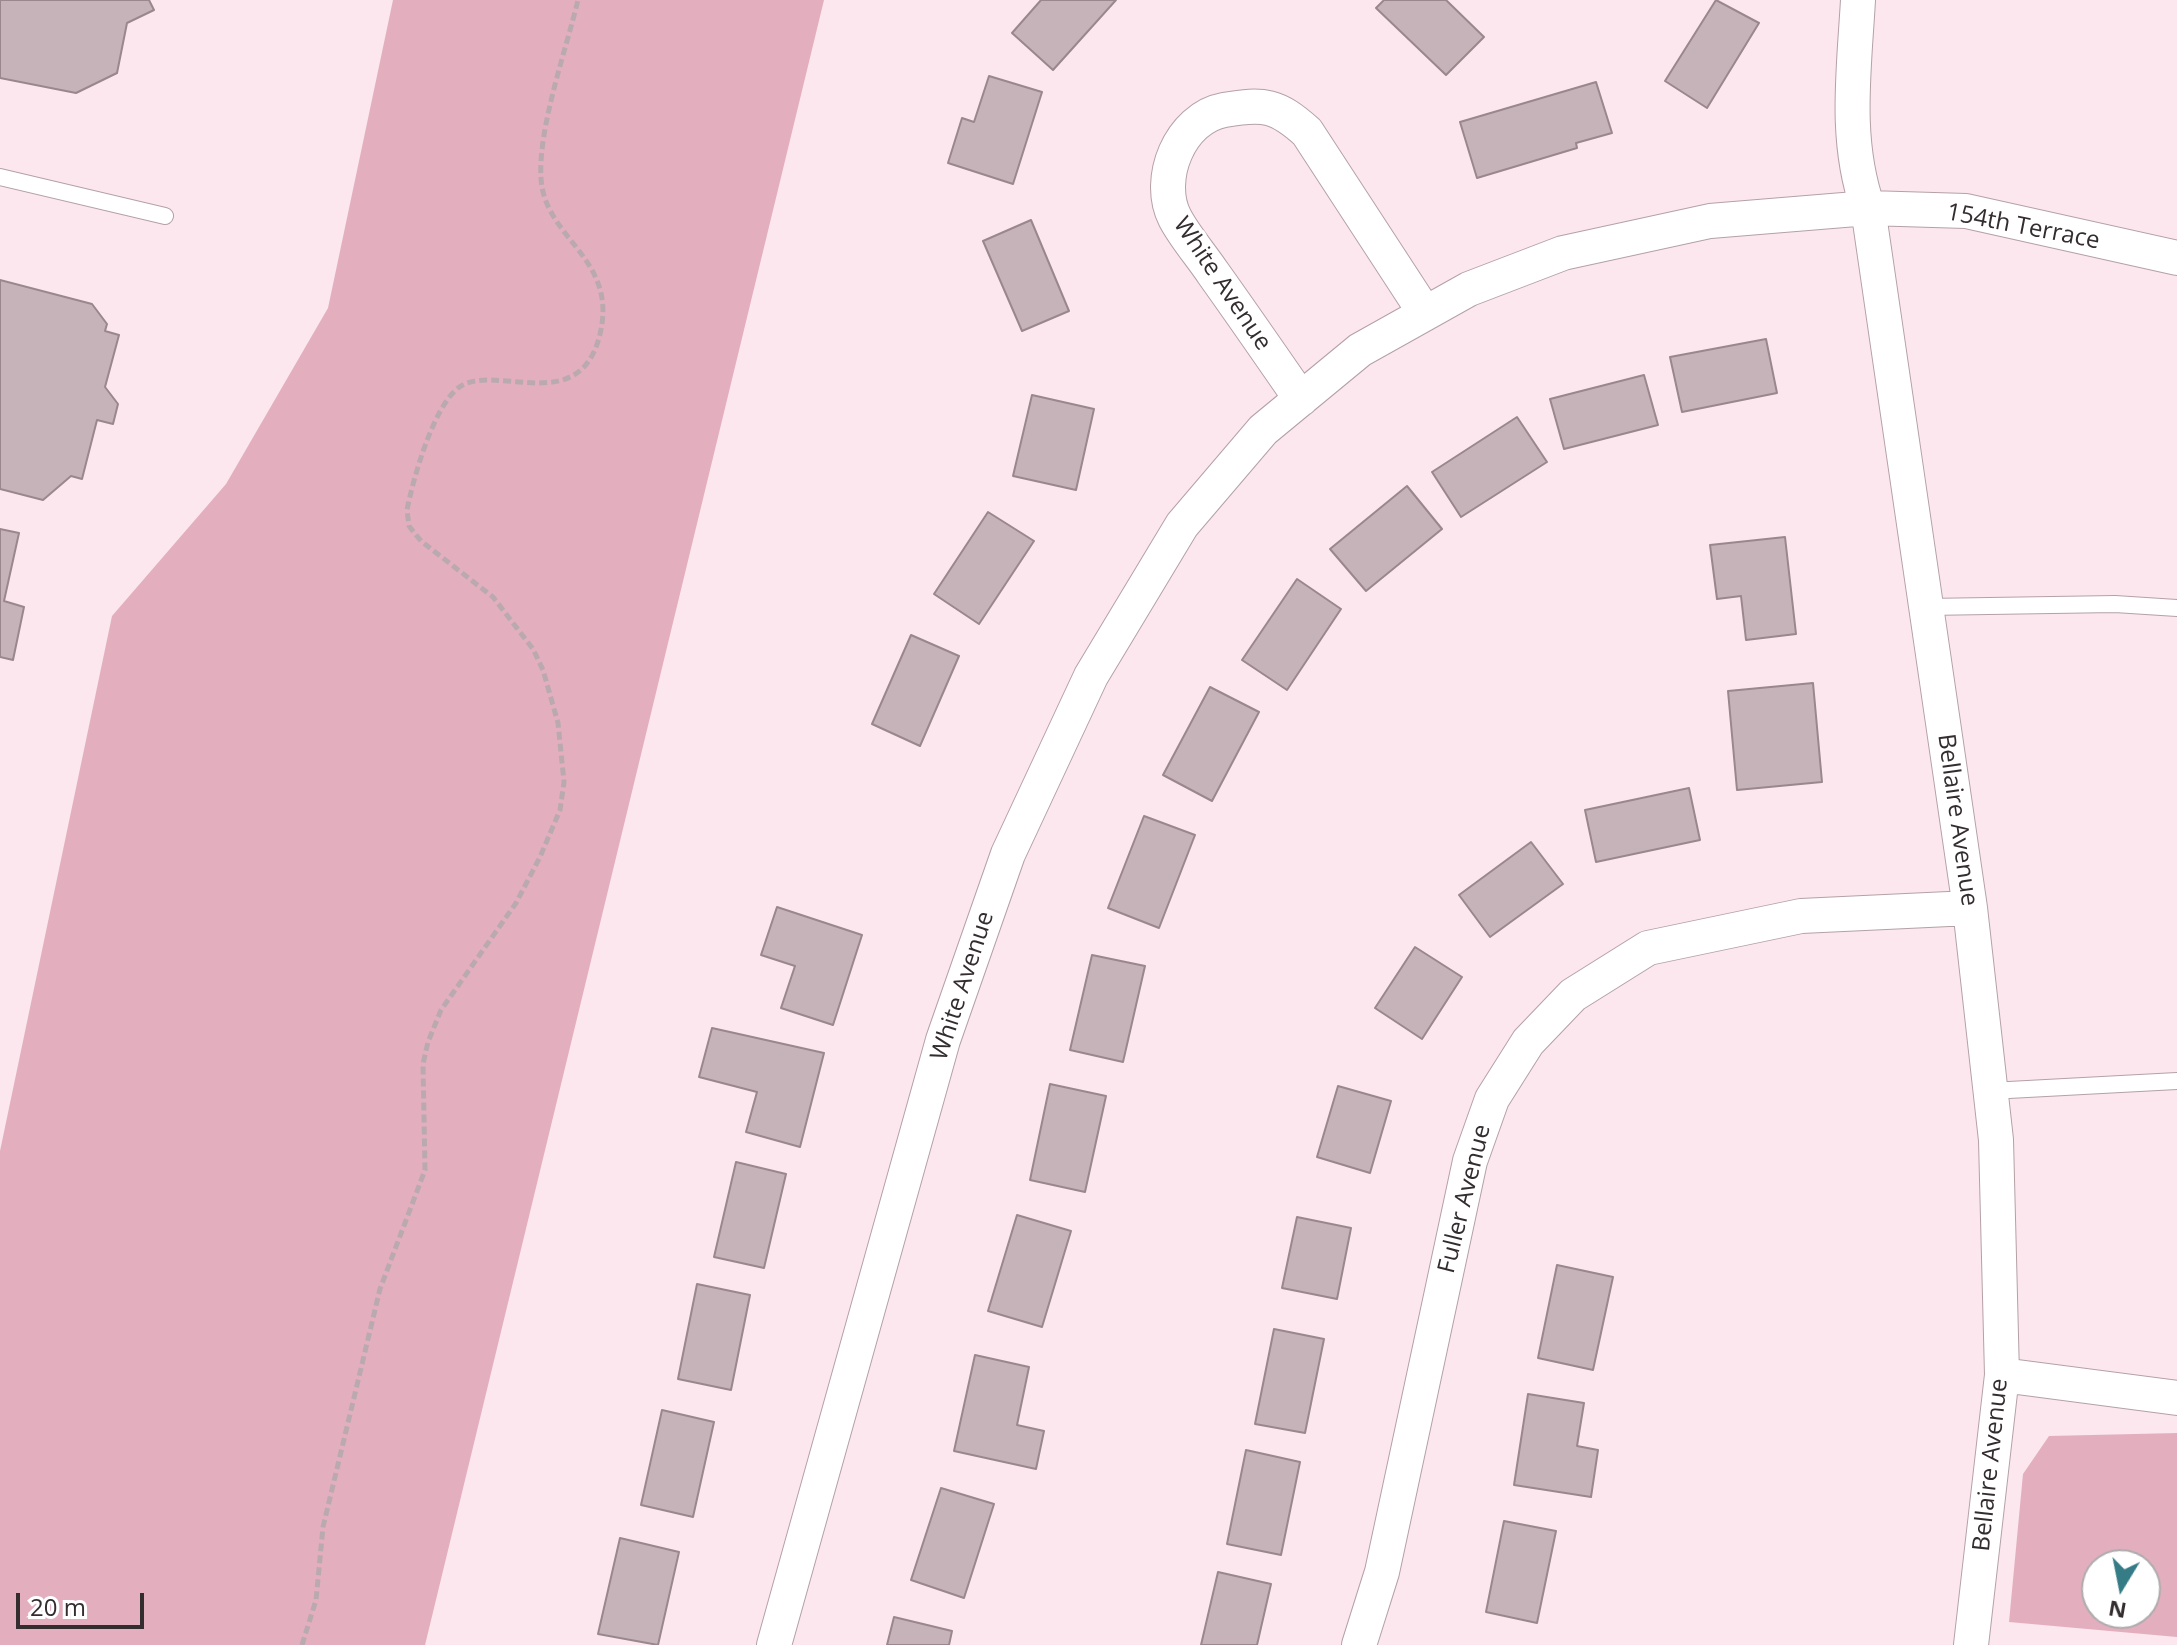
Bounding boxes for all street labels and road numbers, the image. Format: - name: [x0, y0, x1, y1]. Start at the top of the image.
- street label: 154th Terrace: [1944, 198, 2102, 256]
- street label: White Avenue: [1167, 212, 1277, 356]
- street label: Bellaire Avenue: [1931, 732, 1983, 908]
- street label: White Avenue: [925, 908, 1001, 1064]
- street label: Fuller Avenue: [1433, 1122, 1497, 1276]
- street label: Bellaire Avenue: [1968, 1377, 2014, 1553]

